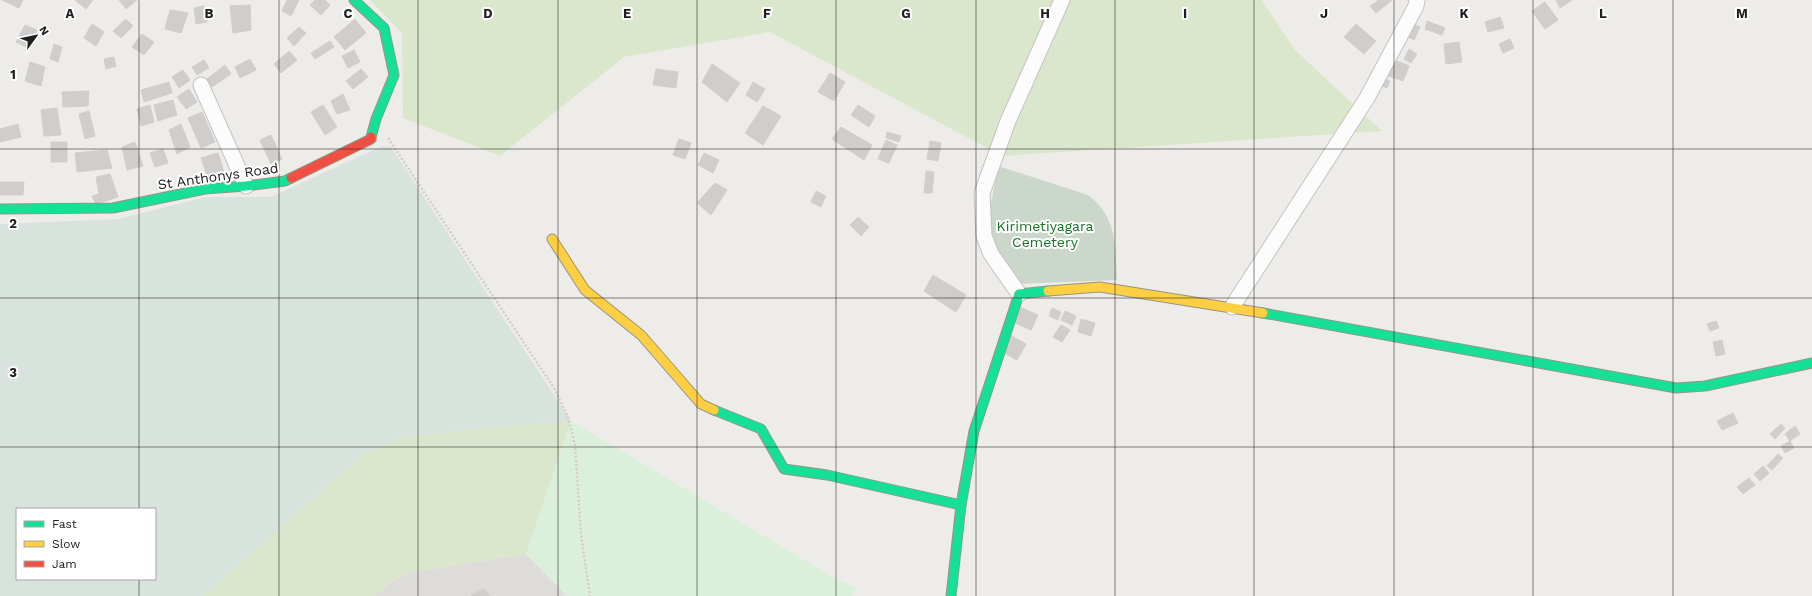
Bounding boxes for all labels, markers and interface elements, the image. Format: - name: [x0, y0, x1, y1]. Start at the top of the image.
- text: A: [66, 6, 75, 21]
- text: B: [205, 6, 214, 21]
- text: C: [344, 6, 353, 21]
- text: D: [483, 6, 493, 21]
- text: E: [623, 6, 631, 21]
- text: F: [763, 6, 771, 21]
- text: G: [901, 6, 911, 21]
- text: H: [1040, 6, 1050, 21]
- text: I: [1183, 6, 1187, 21]
- text: J: [1320, 6, 1328, 21]
- text: K: [1459, 6, 1469, 21]
- text: L: [1599, 6, 1607, 21]
- text: M: [1736, 6, 1748, 21]
- north arrow: [16, 16, 56, 56]
- text: N: [36, 24, 52, 38]
- text: 1: [10, 67, 16, 82]
- street label: St Anthonys Road: [157, 160, 279, 192]
- text: 2: [9, 216, 17, 231]
- park label: Kirimetiyagara Cemetery: [997, 218, 1094, 250]
- text: 3: [9, 365, 17, 380]
- legend: [16, 508, 156, 580]
- text: Fast: [52, 517, 77, 531]
- text: Slow: [52, 537, 80, 551]
- text: Jam: [52, 557, 77, 571]

